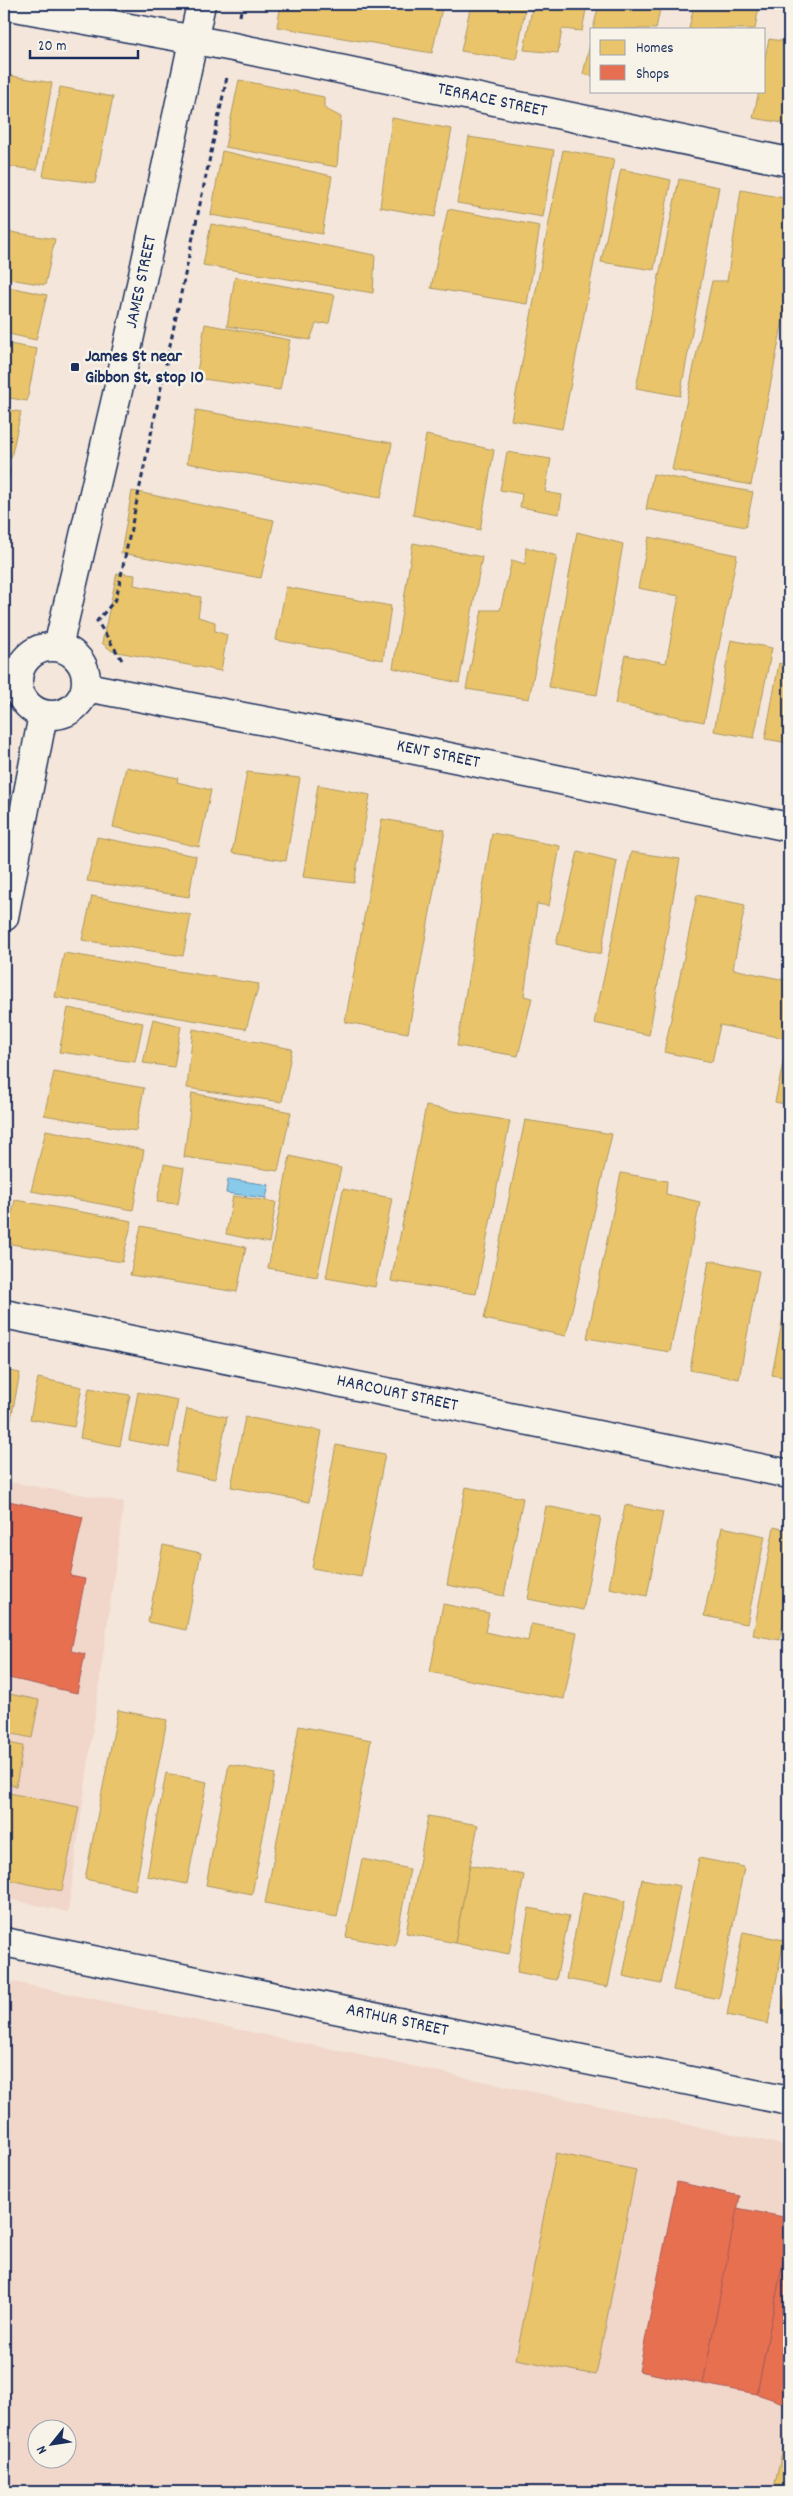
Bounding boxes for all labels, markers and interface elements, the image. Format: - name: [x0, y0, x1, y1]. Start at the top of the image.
- scale bar: [30, 28, 138, 60]
- legend: [590, 28, 766, 92]
- text: 20 m: [38, 36, 66, 58]
- text: Homes: [636, 38, 674, 60]
- text: Shops: [636, 64, 669, 86]
- street label: TERRACE STREET: [435, 77, 549, 125]
- street label: JAMES STREET: [120, 233, 164, 331]
- place label: James St near Gibbon St, stop 10: [85, 345, 204, 391]
- marker: James St near Gibbon St, stop 10: [69, 361, 81, 373]
- street label: KENT STREET: [394, 734, 482, 776]
- street label: HARCOURT STREET: [334, 1369, 460, 1419]
- street label: ARTHUR STREET: [344, 1998, 450, 2044]
- north arrow: [28, 2418, 78, 2468]
- text: N: [32, 2441, 53, 2457]

